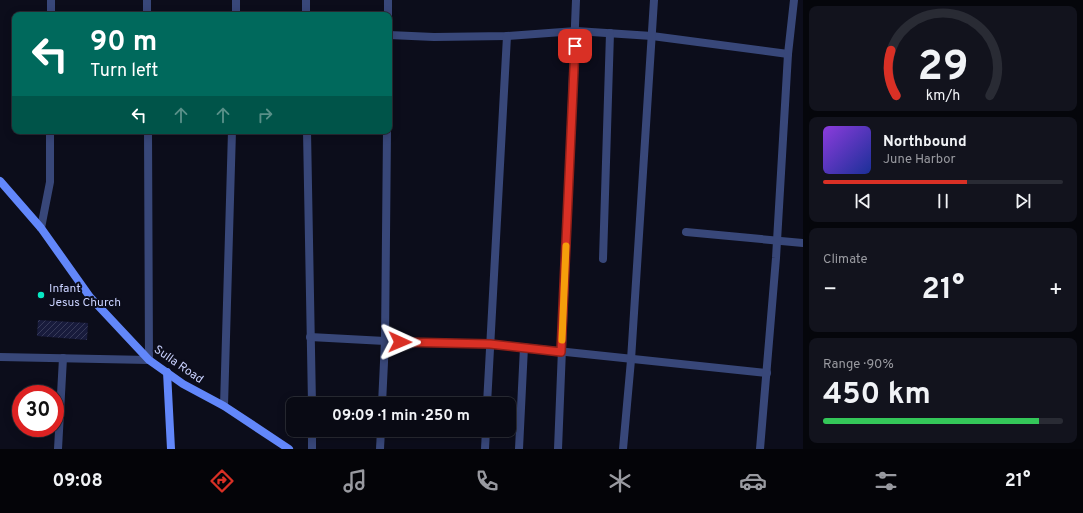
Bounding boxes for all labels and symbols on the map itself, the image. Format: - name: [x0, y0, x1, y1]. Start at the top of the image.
- pin: [558, 29, 592, 63]
- place label: Infant Jesus Church: [49, 281, 121, 311]
- marker: Infant Jesus Church: [36, 290, 46, 300]
- position arrow: [379, 321, 421, 363]
- street label: Sulla Road: [150, 342, 206, 388]
- speed limit sign: 30: [12, 385, 64, 437]

